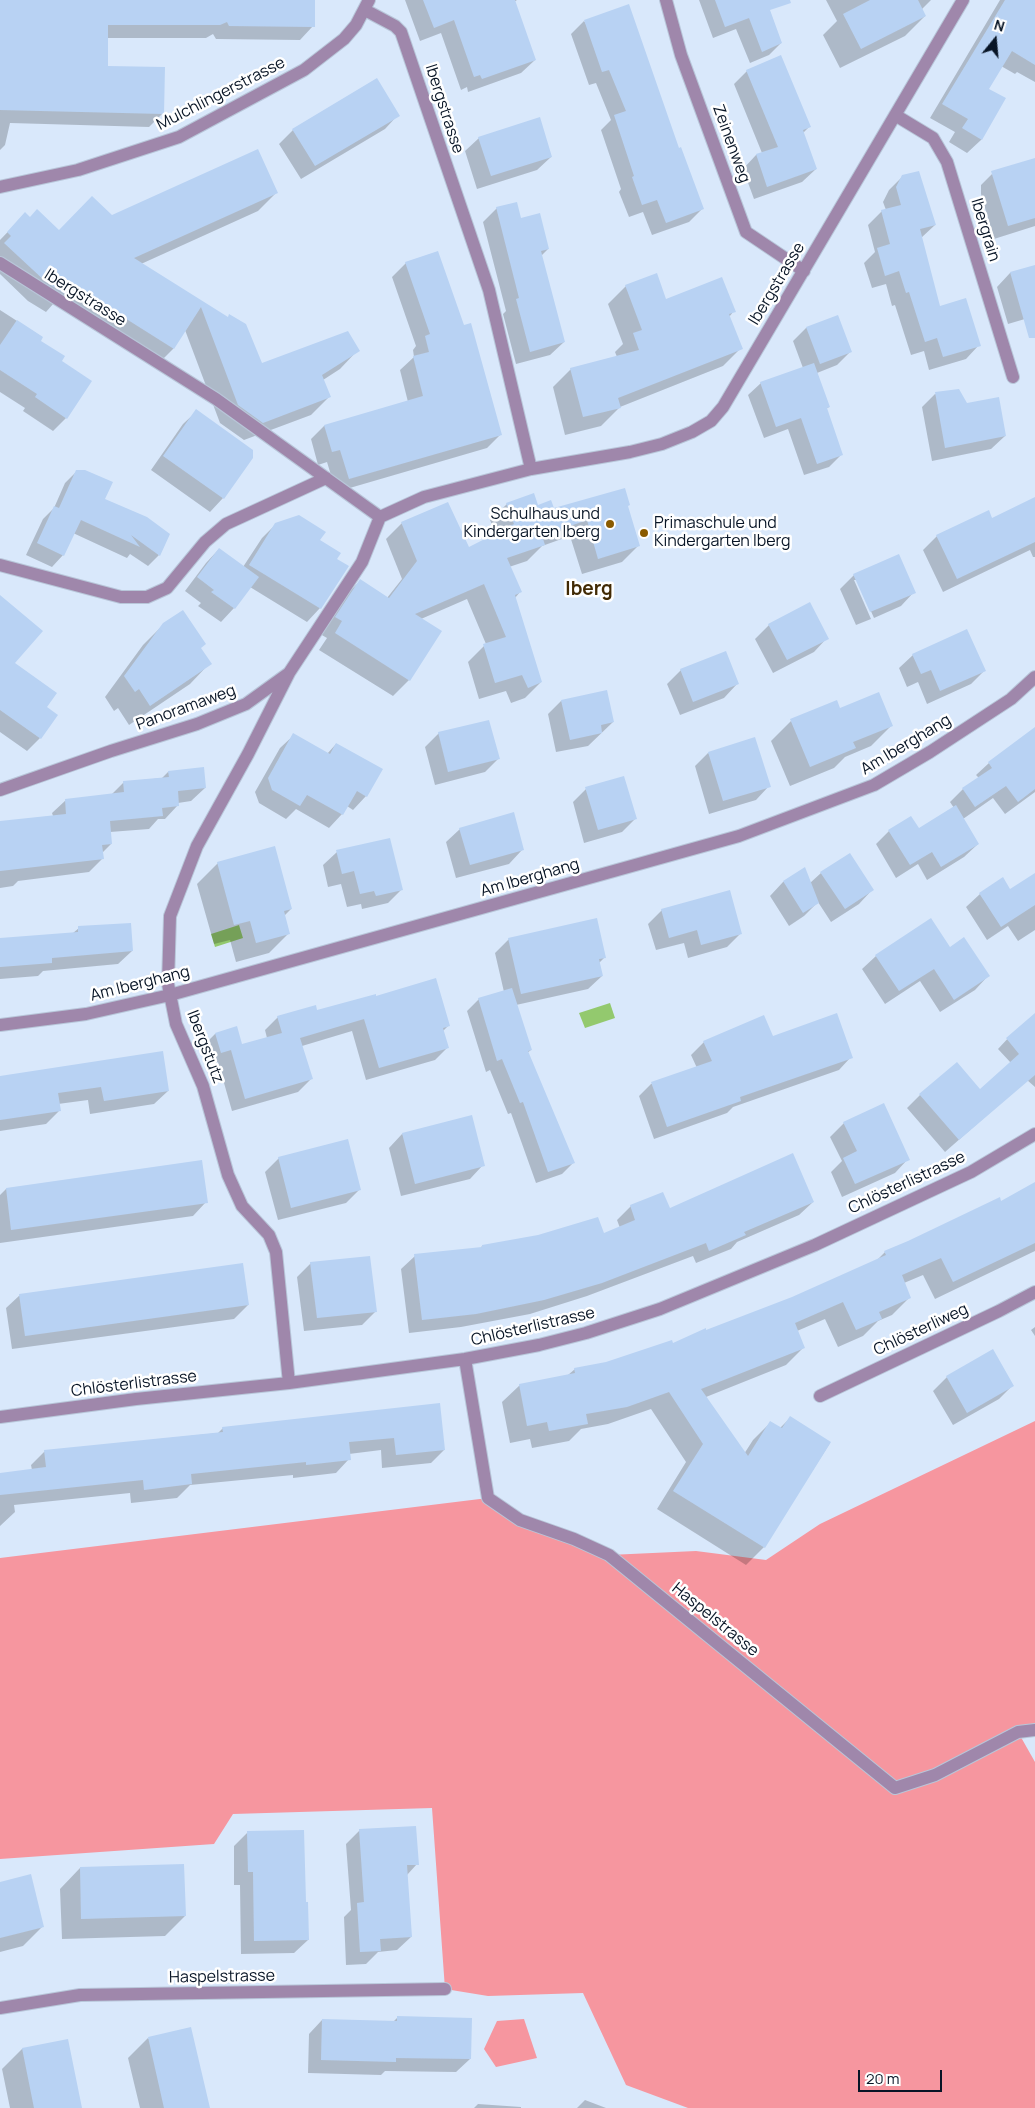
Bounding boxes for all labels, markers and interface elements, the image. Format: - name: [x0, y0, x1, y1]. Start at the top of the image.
- north arrow: [970, 15, 1020, 65]
- text: N: [992, 15, 1007, 36]
- street label: Mulchlingerstrasse: [154, 53, 288, 135]
- street label: Ibergstrasse: [421, 62, 467, 156]
- street label: Zeinenweg: [708, 102, 754, 186]
- street label: Ibergrain: [966, 196, 1004, 264]
- street label: Ibergstrasse: [745, 239, 809, 329]
- street label: Ibergstrasse: [41, 265, 129, 331]
- place label: Schulhaus und Kindergarten Iberg: [464, 505, 600, 543]
- place label: Primaschule und Kindergarten Iberg: [654, 514, 790, 552]
- marker: Schulhaus und Kindergarten Iberg: [604, 518, 616, 530]
- marker: Primaschule und Kindergarten Iberg: [638, 527, 650, 539]
- district label: Iberg: [565, 579, 613, 601]
- street label: Panoramaweg: [134, 681, 238, 735]
- street label: Am Iberghang: [857, 711, 955, 779]
- street label: Am Iberghang: [478, 855, 582, 901]
- street label: Am Iberghang: [88, 962, 192, 1006]
- street label: Ibergstutz: [182, 1008, 228, 1086]
- street label: Chlösterlistrasse: [846, 1148, 968, 1218]
- street label: Chlösterliweg: [871, 1300, 971, 1360]
- street label: Chlösterlistrasse: [469, 1303, 597, 1351]
- street label: Chlösterlistrasse: [70, 1367, 198, 1401]
- street label: Haspelstrasse: [668, 1579, 762, 1661]
- street label: Haspelstrasse: [169, 1966, 275, 1988]
- scale bar: [860, 2060, 944, 2092]
- text: 20 m: [866, 2068, 899, 2089]

